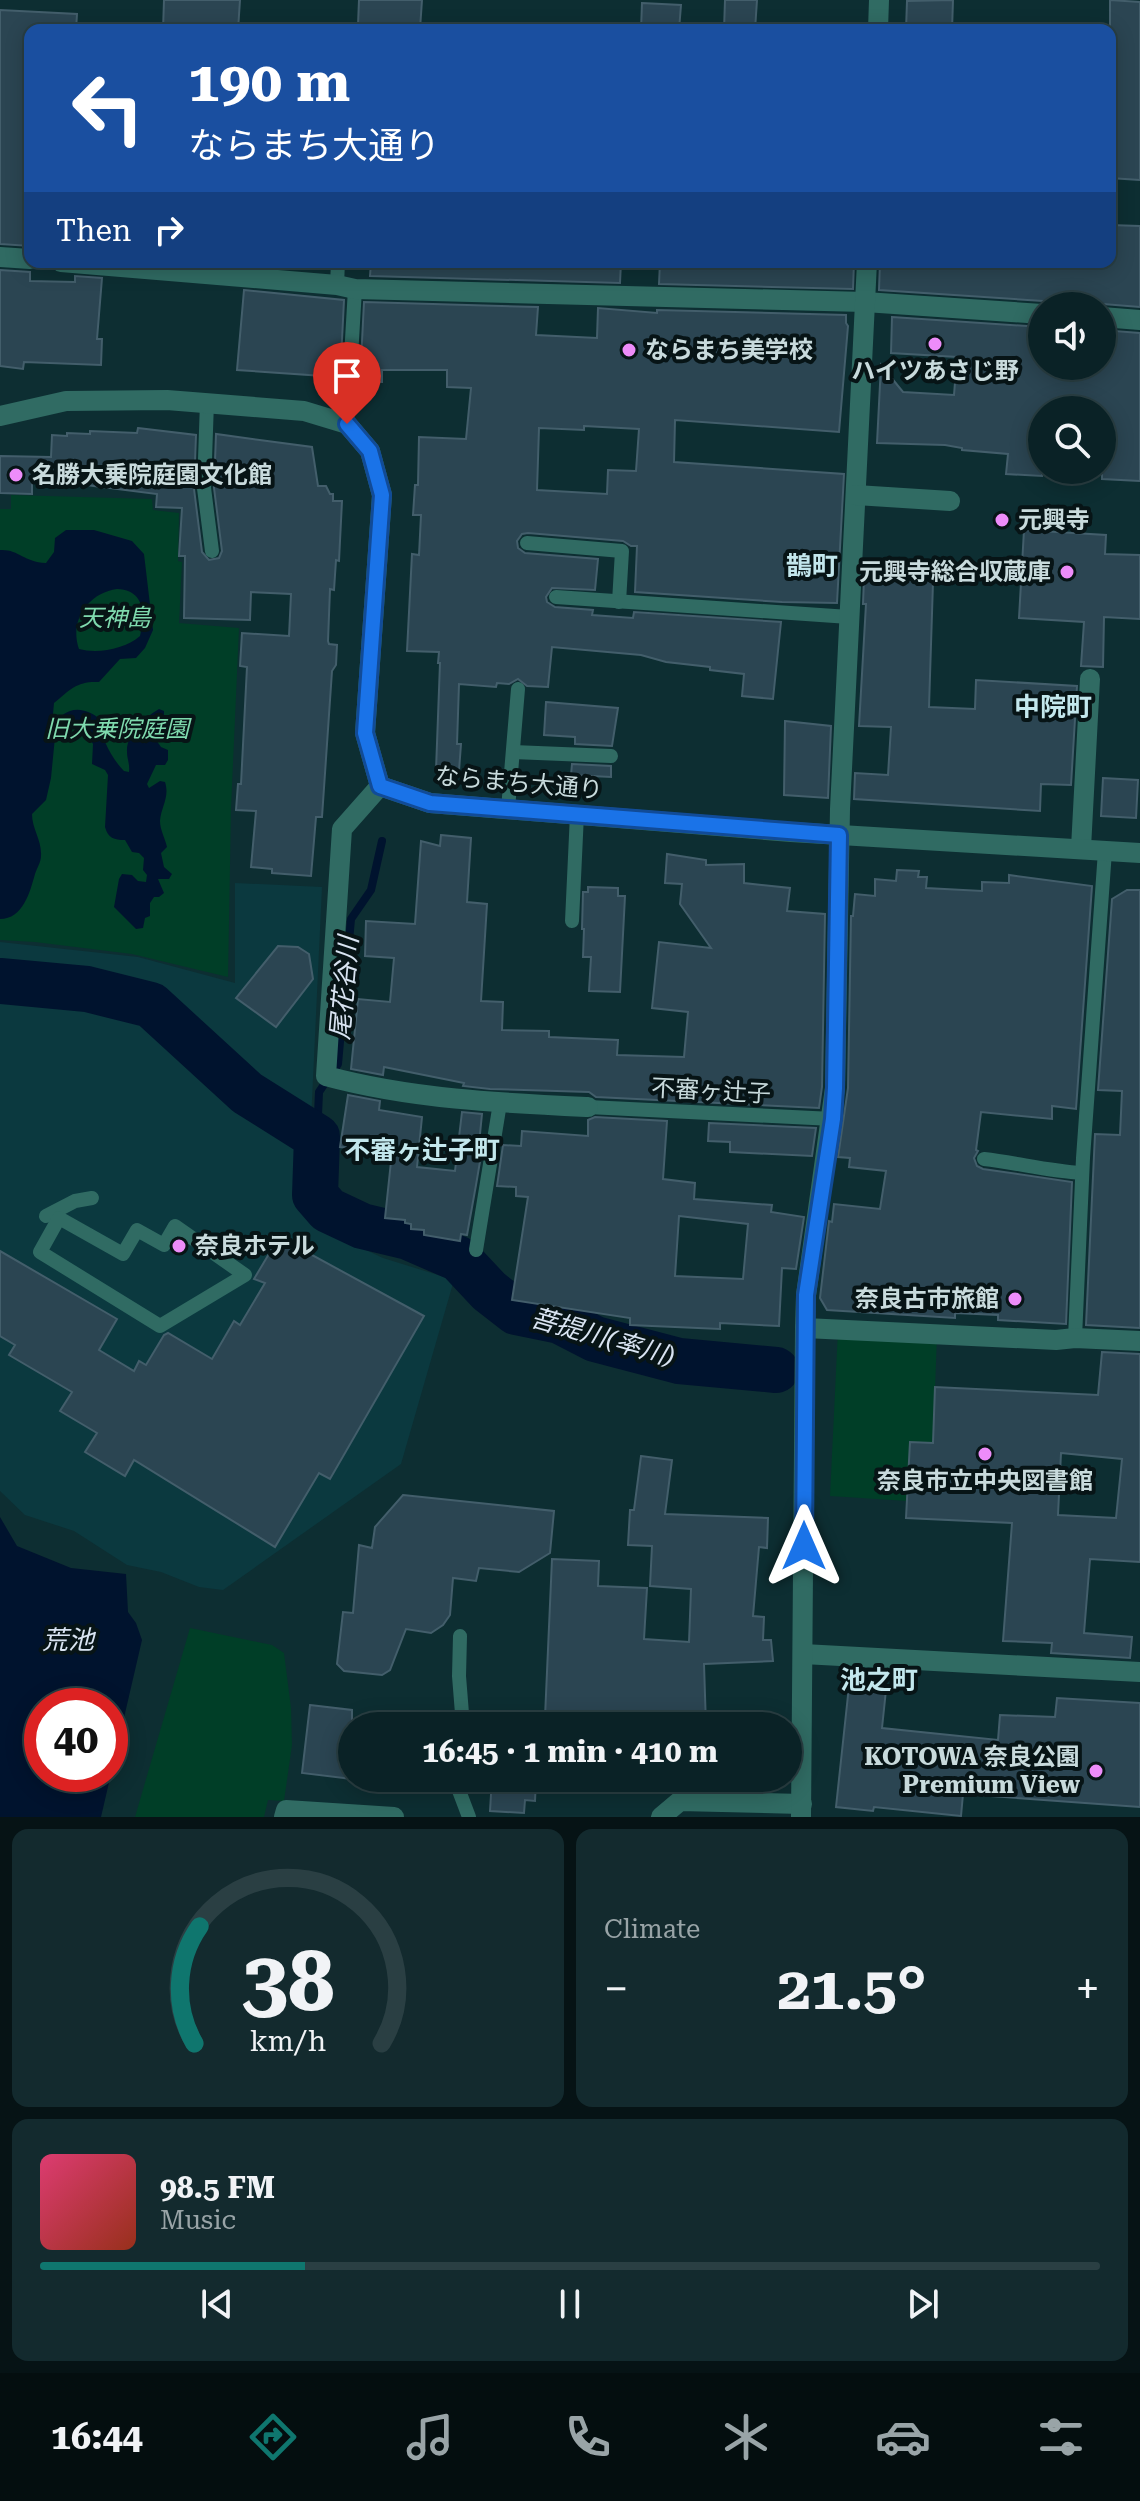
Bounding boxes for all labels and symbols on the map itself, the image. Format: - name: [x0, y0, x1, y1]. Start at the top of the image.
- marker: ハイツあさじ野: [926, 335, 944, 353]
- place label: ならまち美学校: [645, 336, 813, 364]
- marker: ならまち美学校: [620, 341, 638, 359]
- pin: [313, 342, 381, 424]
- place label: ハイツあさじ野: [851, 357, 1019, 385]
- place label: 名勝大乗院庭園文化館: [32, 461, 272, 489]
- marker: 名勝大乗院庭園文化館: [7, 466, 25, 484]
- place label: 元興寺: [1018, 506, 1090, 534]
- marker: 元興寺: [993, 511, 1011, 529]
- district label: 鵲町: [786, 551, 838, 581]
- place label: 元興寺総合収蔵庫: [859, 558, 1051, 586]
- marker: 元興寺総合収蔵庫: [1058, 563, 1076, 581]
- park label: 天神島: [79, 604, 152, 632]
- district label: 中院町: [1014, 692, 1092, 722]
- park label: 旧大乗院庭園: [45, 715, 192, 743]
- street label: ならまち大通り: [434, 762, 604, 804]
- water label: 尾花谷川: [325, 932, 364, 1041]
- street label: 不審ヶ辻子: [650, 1074, 772, 1108]
- district label: 不審ヶ辻子町: [344, 1135, 500, 1165]
- place label: 奈良ホテル: [195, 1232, 315, 1260]
- marker: 奈良ホテル: [170, 1237, 188, 1255]
- place label: 奈良古市旅館: [855, 1285, 999, 1313]
- marker: 奈良古市旅館: [1006, 1290, 1024, 1308]
- water label: 菩提川(率川): [527, 1302, 679, 1372]
- marker: 奈良市立中央図書館: [976, 1445, 994, 1463]
- place label: 奈良市立中央図書館: [877, 1467, 1093, 1495]
- position arrow: [762, 1504, 846, 1588]
- water label: 荒池: [42, 1625, 97, 1655]
- district label: 池之町: [840, 1665, 918, 1695]
- speed limit sign: 40: [24, 1688, 128, 1792]
- place label: KOTOWA 奈良公園 Premium View: [864, 1743, 1080, 1799]
- marker: KOTOWA 奈良公園 Premium View: [1087, 1762, 1105, 1780]

